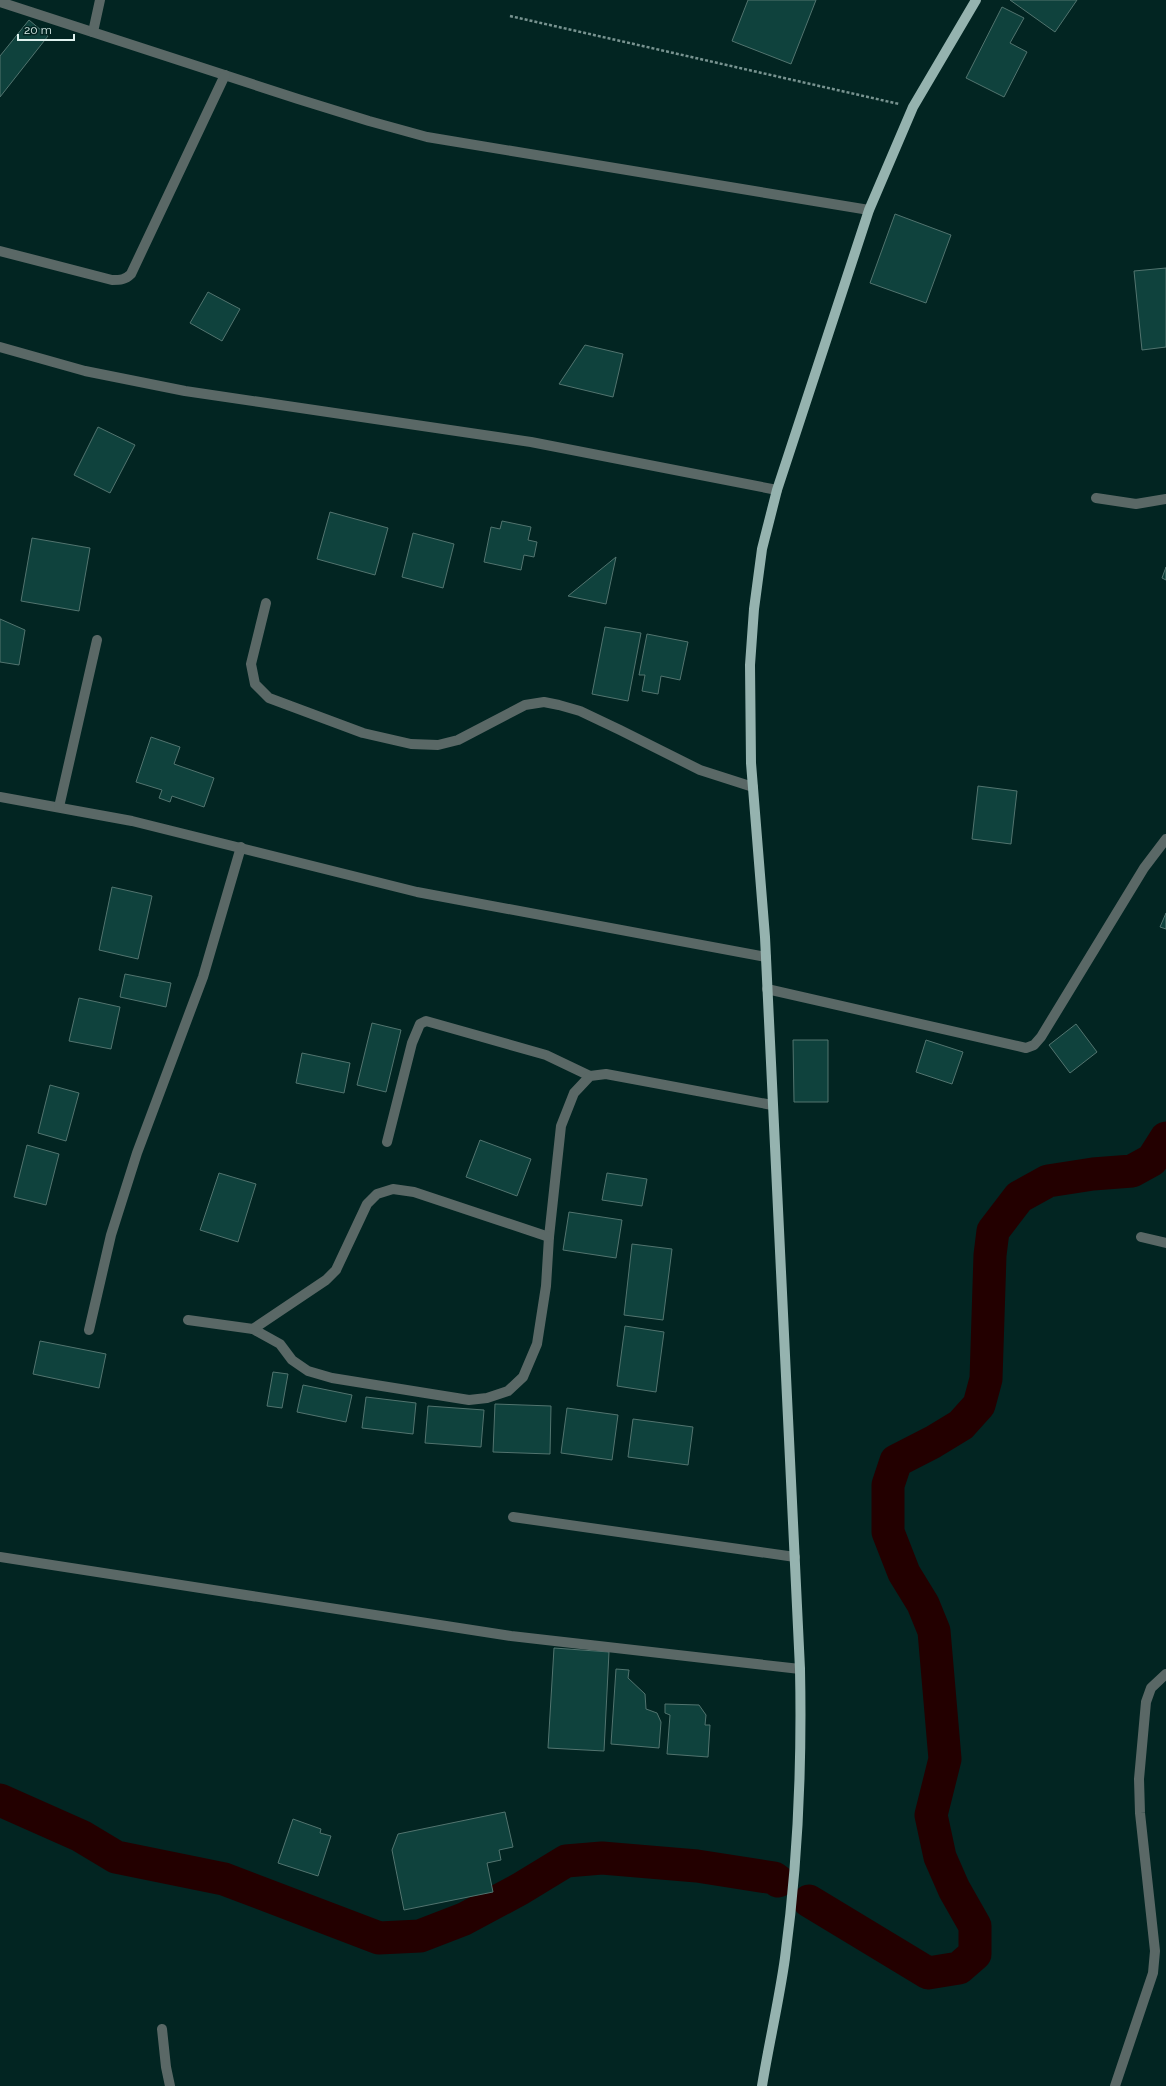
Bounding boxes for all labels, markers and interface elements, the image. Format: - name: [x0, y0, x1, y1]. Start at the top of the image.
- scale bar: [18, 16, 74, 42]
- text: 20 m: [24, 23, 52, 37]

